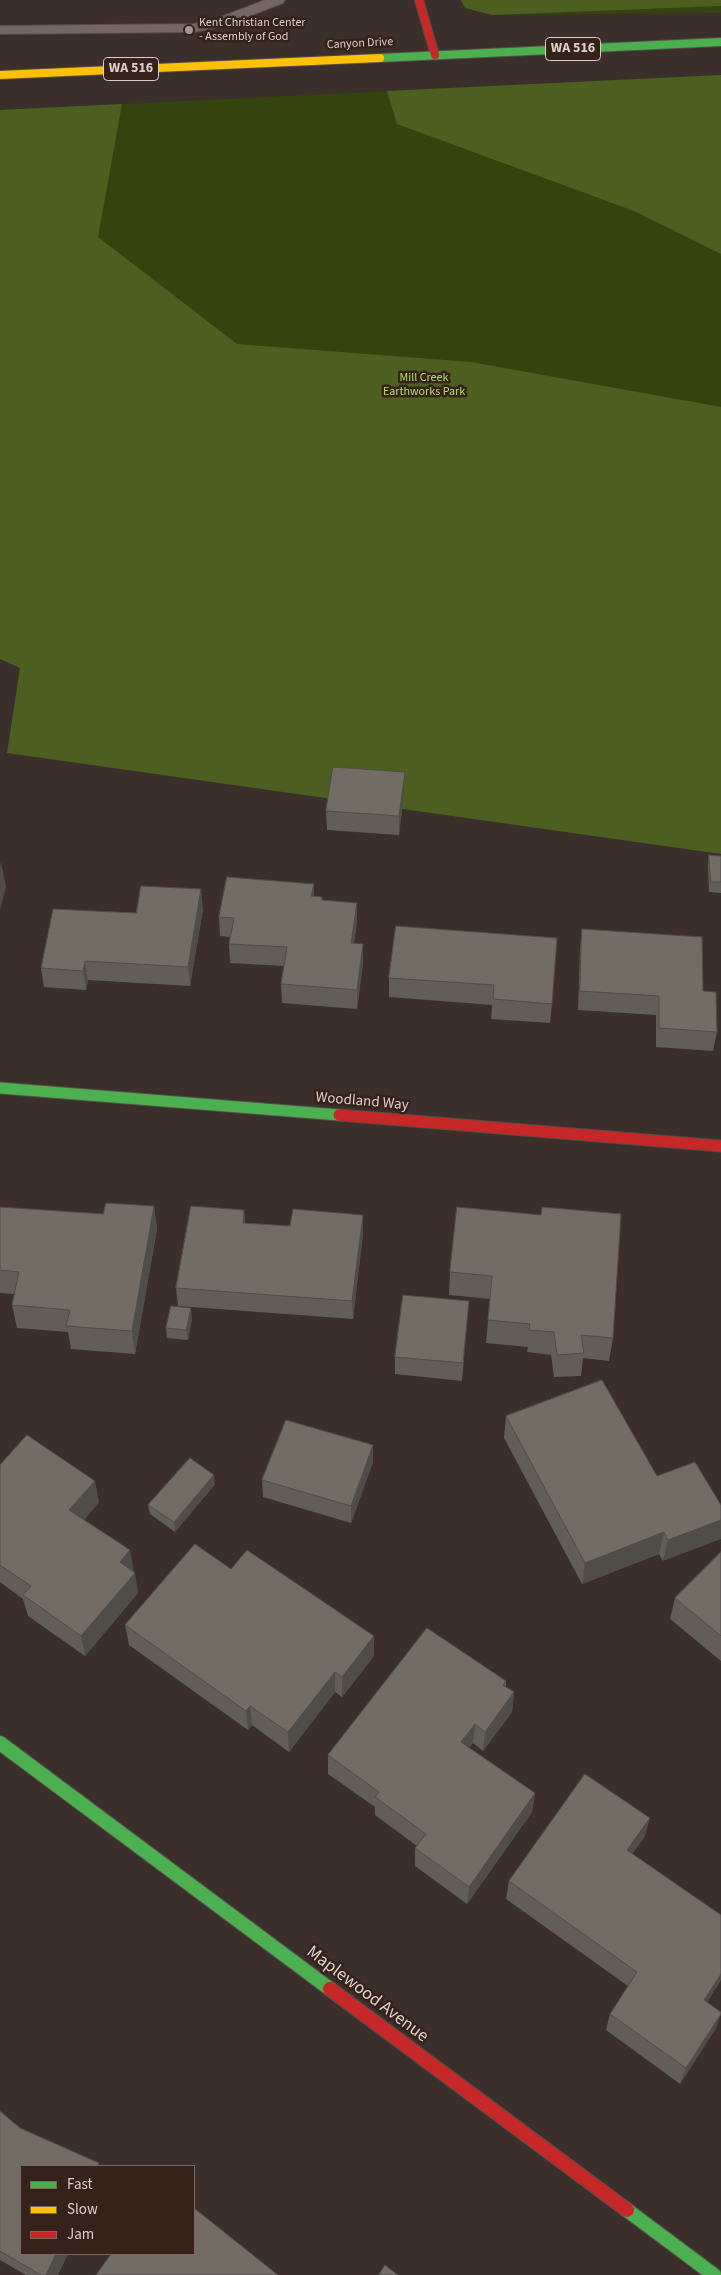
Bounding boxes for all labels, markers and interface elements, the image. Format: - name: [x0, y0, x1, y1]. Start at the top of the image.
- place label: Kent Christian Center - Assembly of God: [199, 16, 306, 44]
- marker: Kent Christian Center - Assembly of God: [183, 24, 195, 36]
- street label: Canyon Drive: [326, 35, 394, 53]
- road number: WA 516: [546, 38, 600, 61]
- road number: WA 516: [104, 58, 158, 80]
- park label: Mill Creek Earthworks Park: [383, 371, 465, 399]
- street label: Woodland Way: [315, 1089, 409, 1115]
- street label: Maplewood Avenue: [302, 1942, 432, 2048]
- legend: [20, 2165, 195, 2255]
- text: Fast: [67, 2174, 93, 2195]
- text: Slow: [67, 2199, 98, 2220]
- text: Jam: [67, 2224, 94, 2245]

